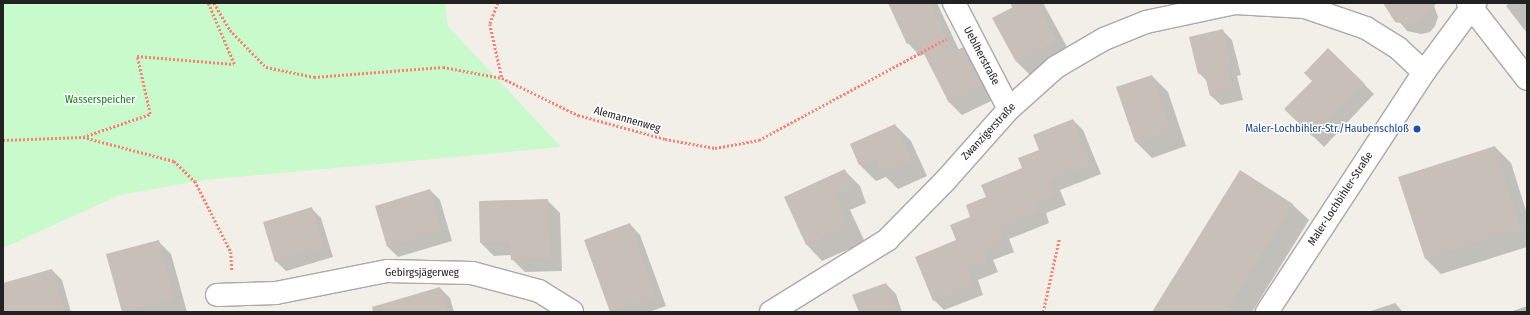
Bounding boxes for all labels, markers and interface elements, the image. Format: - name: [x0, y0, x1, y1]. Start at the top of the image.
- street label: Ueblherstraße: [960, 25, 1002, 87]
- park label: Wasserspeicher: [65, 93, 135, 107]
- street label: Zwanzigerstraße: [959, 101, 1019, 163]
- street label: Alemannenweg: [592, 104, 662, 136]
- place label: Maler-Lochbihler-Str./Haubenschloß: [1245, 122, 1409, 136]
- marker: Maler-Lochbihler-Str./Haubenschloß: [1412, 124, 1422, 134]
- street label: Maler-Lochbihler-Straße: [1306, 150, 1376, 248]
- street label: Gebirgsjägerweg: [385, 266, 459, 280]

